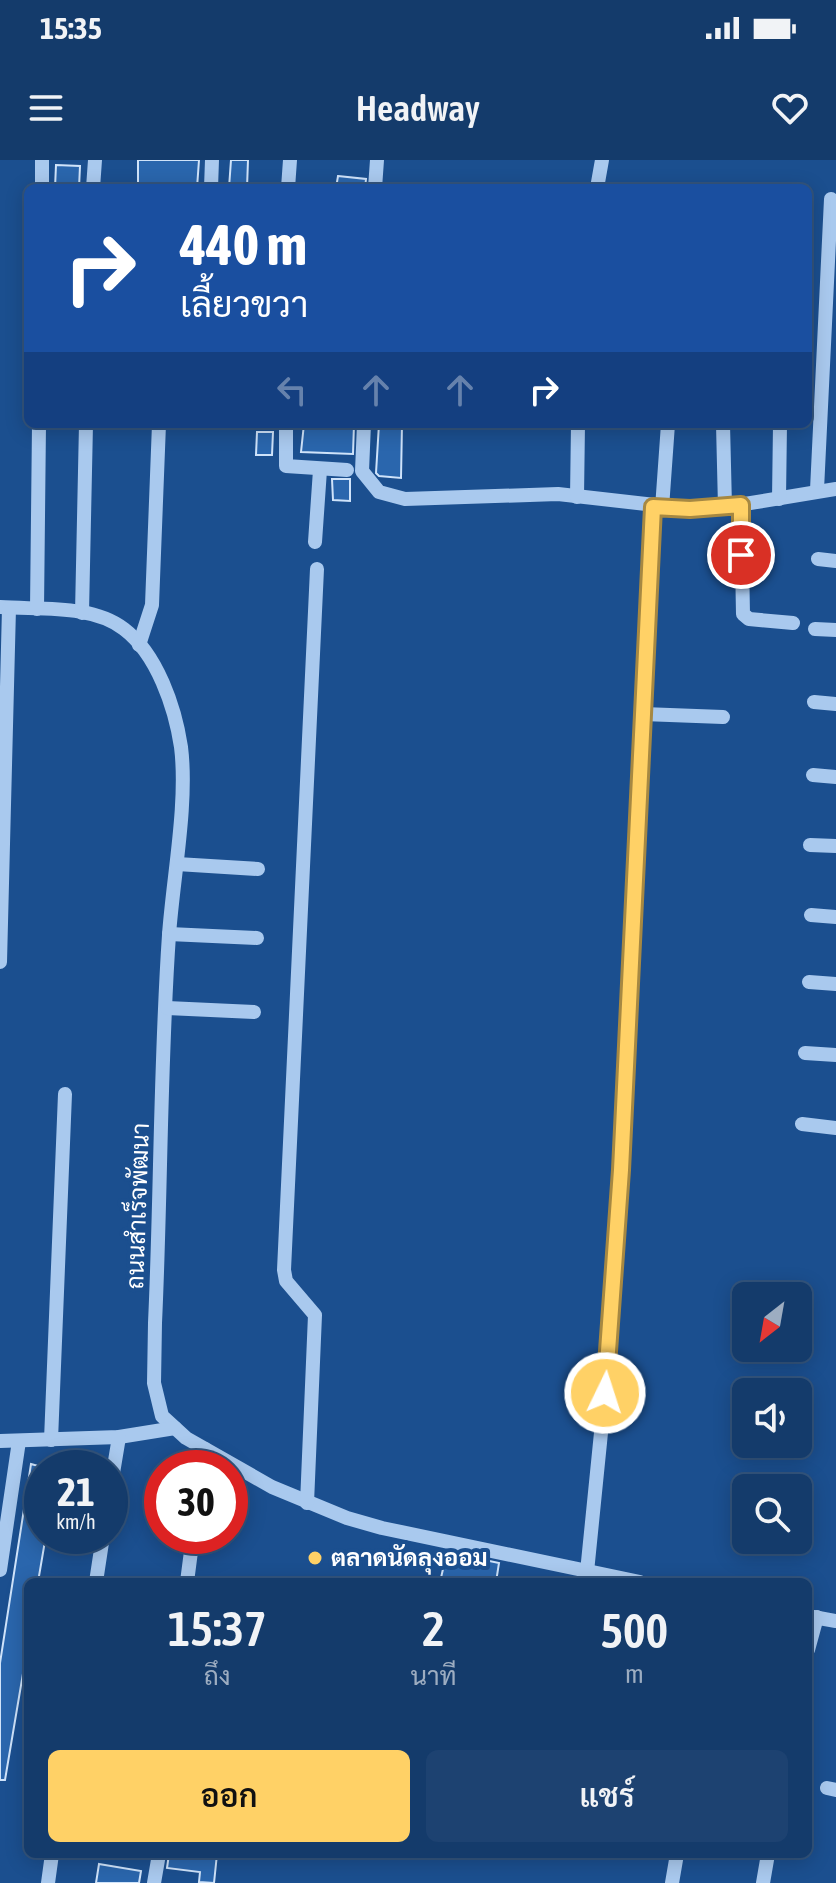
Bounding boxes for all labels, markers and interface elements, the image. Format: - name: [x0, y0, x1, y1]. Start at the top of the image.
- text: 15:35: [40, 11, 102, 45]
- icon: menu: [24, 86, 68, 130]
- icon: heart: [768, 86, 812, 130]
- text: Headway: [356, 87, 480, 129]
- text: 440 m: [180, 213, 307, 277]
- icon: right: [48, 216, 152, 320]
- text: เลี้ยวขวา: [180, 283, 308, 325]
- icon: left: [270, 368, 314, 412]
- icon: ahead: [354, 368, 398, 412]
- icon: ahead: [438, 368, 482, 412]
- icon: right: [522, 368, 566, 412]
- pin: [707, 521, 775, 589]
- icon: arrive: [719, 533, 763, 577]
- street label: ถนนสำเร็จพัฒนา: [118, 1122, 154, 1290]
- north arrow: [732, 1282, 812, 1362]
- map controls: [732, 1282, 812, 1554]
- position arrow: [563, 1351, 647, 1435]
- button: sound: [732, 1378, 812, 1458]
- speed limit sign: 30: [144, 1450, 248, 1554]
- text: 21: [57, 1469, 95, 1514]
- button: search: [732, 1474, 812, 1554]
- text: km/h: [56, 1510, 96, 1533]
- place label: ตลาดนัดลุงออม: [331, 1543, 488, 1575]
- marker: ตลาดนัดลุงออม: [306, 1549, 324, 1567]
- text: 15:37: [168, 1601, 267, 1656]
- text: 2: [422, 1601, 445, 1656]
- text: 500: [601, 1603, 668, 1658]
- text: m: [625, 1659, 644, 1689]
- text: ถึง: [204, 1661, 231, 1691]
- text: นาที: [410, 1661, 457, 1691]
- button: ออก: [48, 1750, 410, 1842]
- button: แชร์: [426, 1750, 788, 1842]

